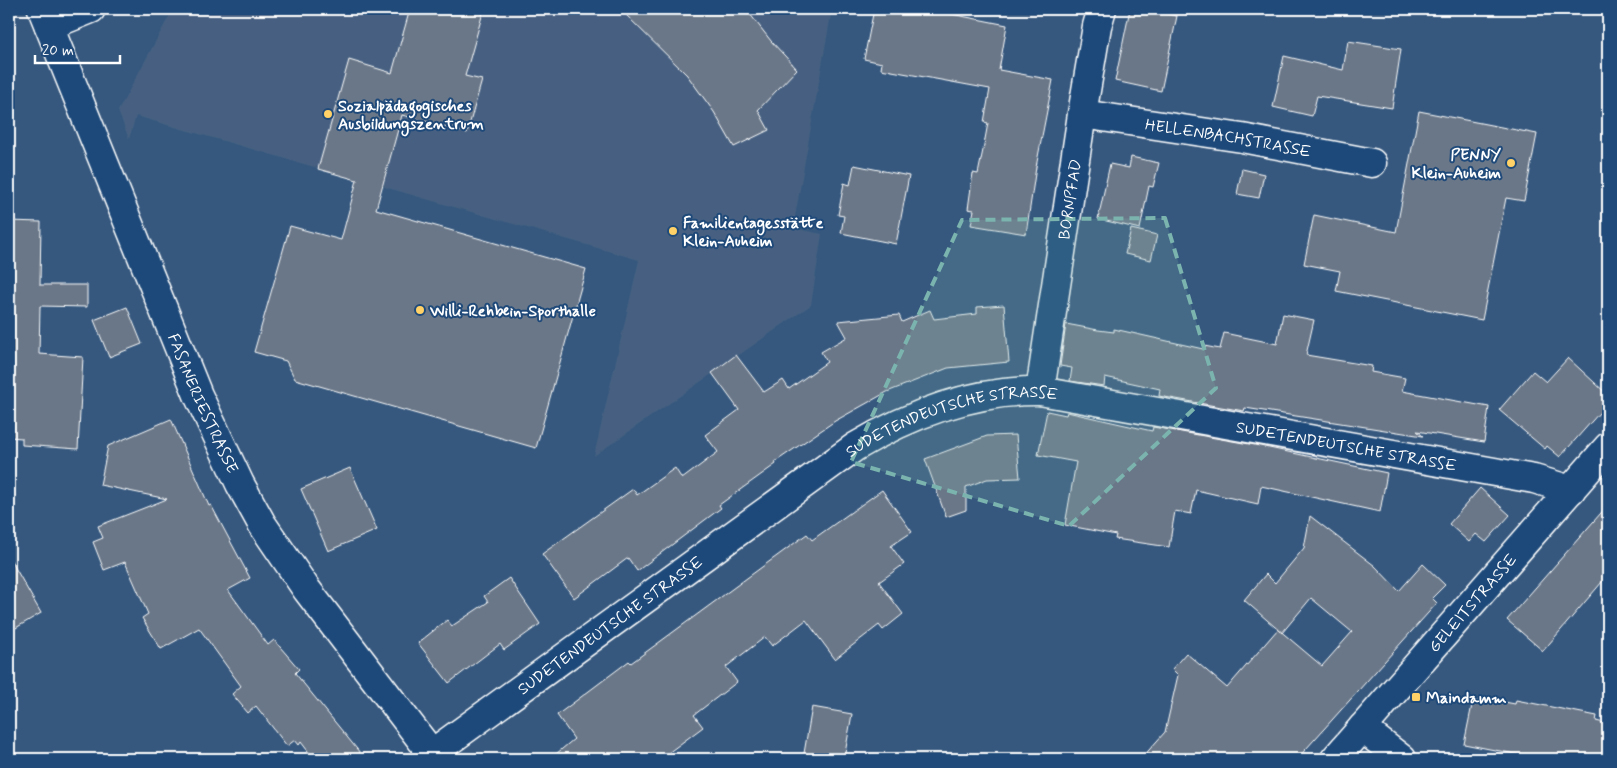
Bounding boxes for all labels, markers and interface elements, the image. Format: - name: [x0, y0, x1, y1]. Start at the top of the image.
- scale bar: [35, 32, 120, 64]
- text: 20 m: [42, 41, 74, 61]
- place label: Sozialpädagogisches Ausbildungszentrum: [338, 96, 484, 137]
- marker: Sozialpädagogisches Ausbildungszentrum: [322, 108, 334, 120]
- street label: HELLENBACHSTRASSE: [1144, 115, 1313, 163]
- place label: PENNY Klein-Auheim: [1411, 145, 1502, 184]
- marker: PENNY Klein-Auheim: [1505, 157, 1517, 169]
- street label: BORNPFAD: [1054, 158, 1087, 241]
- place label: Familientagesstätte Klein-Auheim: [683, 213, 823, 252]
- marker: Familientagesstätte Klein-Auheim: [667, 225, 679, 237]
- place label: Willi-Rehbein-Sporthalle: [429, 301, 596, 322]
- marker: Willi-Rehbein-Sporthalle: [414, 304, 426, 316]
- street label: FASANERIESTRASSE: [162, 331, 242, 477]
- street label: SUDETENDEUTSCHE STRASSE: [842, 382, 1059, 463]
- street label: SUDETENDEUTSCHE STRASSE: [1234, 417, 1458, 477]
- street label: GELEITSTRASSE: [1424, 550, 1522, 657]
- street label: SUDETENDEUTSCHE STRASSE: [514, 552, 707, 700]
- place label: Maindamm: [1426, 688, 1507, 709]
- marker: Maindamm: [1410, 691, 1422, 703]

